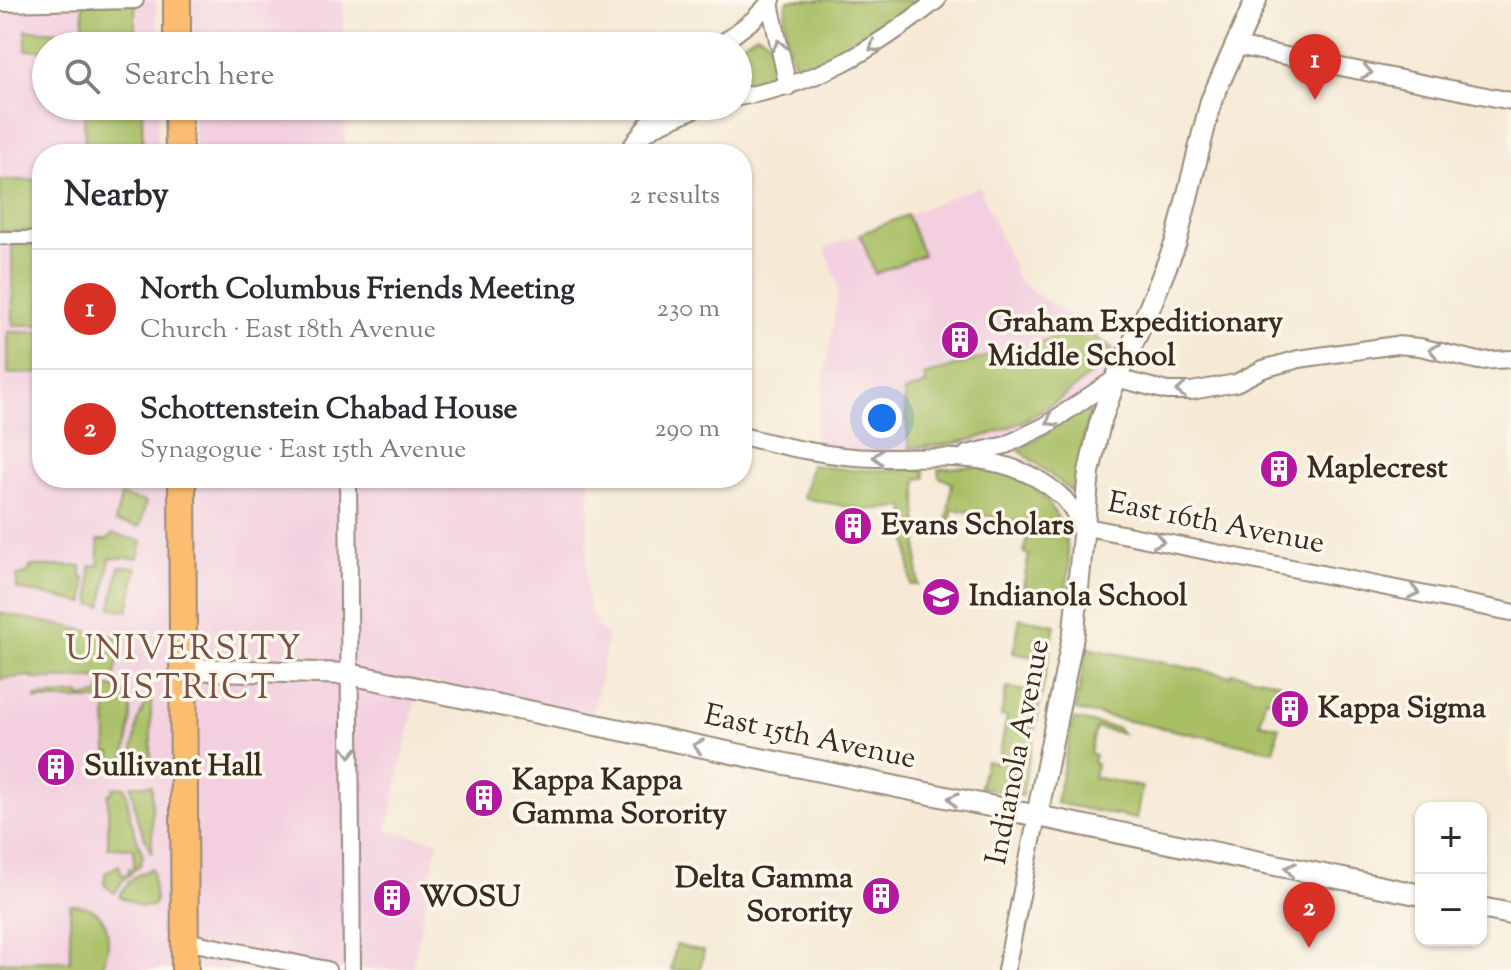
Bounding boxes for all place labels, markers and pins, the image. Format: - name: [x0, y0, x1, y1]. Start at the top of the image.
- pin: 1: [1289, 34, 1341, 100]
- place label: Graham Expeditionary Middle School: [988, 302, 1283, 379]
- building icon: Graham Expeditionary Middle School: [939, 319, 981, 361]
- building icon: Maplecrest: [1258, 448, 1300, 490]
- place label: Maplecrest: [1307, 448, 1448, 491]
- building icon: Evans Scholars: [832, 505, 874, 547]
- place label: Evans Scholars: [881, 505, 1074, 548]
- school or university icon: Indianola School: [920, 576, 962, 618]
- place label: Indianola School: [969, 576, 1188, 619]
- building icon: Kappa Sigma: [1269, 688, 1311, 730]
- place label: Kappa Sigma: [1318, 688, 1486, 731]
- building icon: Sullivant Hall: [35, 746, 77, 788]
- place label: Sullivant Hall: [84, 746, 263, 789]
- place label: Kappa Kappa Gamma Sorority: [512, 760, 727, 837]
- building icon: Kappa Kappa Gamma Sorority: [463, 777, 505, 819]
- place label: Delta Gamma Sorority: [675, 858, 853, 935]
- building icon: Delta Gamma Sorority: [860, 875, 902, 917]
- building icon: WOSU: [371, 877, 413, 919]
- place label: WOSU: [420, 877, 521, 920]
- pin: 2: [1283, 882, 1335, 948]

